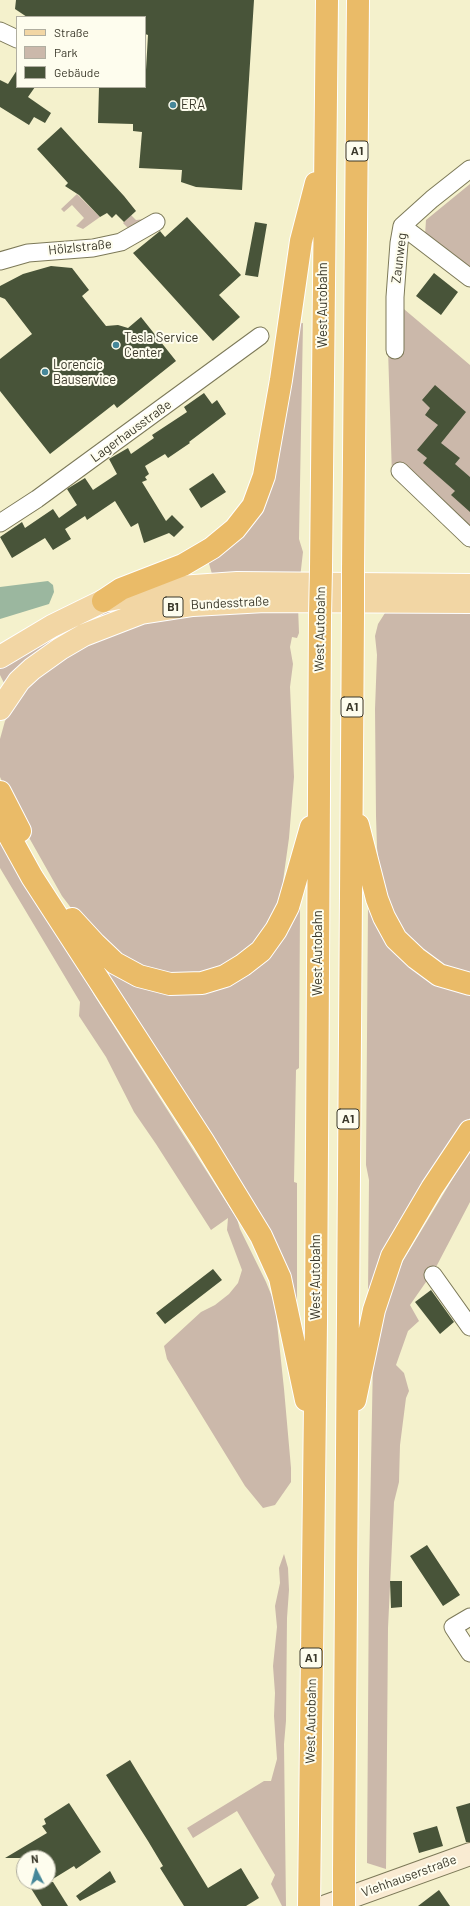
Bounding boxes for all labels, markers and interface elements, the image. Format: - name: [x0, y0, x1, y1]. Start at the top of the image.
- legend: [16, 16, 146, 88]
- text: Straße: [54, 25, 89, 39]
- text: Park: [54, 45, 78, 59]
- text: Gebäude: [54, 65, 100, 79]
- place label: ERA: [181, 97, 205, 113]
- marker: ERA: [168, 100, 178, 110]
- road number: A1: [346, 141, 368, 161]
- street label: Zaunweg: [388, 232, 410, 284]
- street label: Hölzlstraße: [47, 236, 113, 258]
- street label: West Autobahn: [315, 262, 331, 348]
- place label: Tesla Service Center: [124, 330, 199, 361]
- marker: Tesla Service Center: [111, 340, 121, 350]
- place label: Lorencic Bauservice: [53, 357, 116, 388]
- marker: Lorencic Bauservice: [40, 367, 50, 377]
- street label: Lagerhausstraße: [88, 397, 174, 465]
- street label: West Autobahn: [311, 586, 329, 672]
- street label: Bundesstraße: [190, 593, 270, 613]
- road number: B1: [163, 597, 183, 617]
- road number: A1: [341, 697, 363, 717]
- street label: West Autobahn: [310, 910, 326, 996]
- road number: A1: [337, 1109, 359, 1129]
- street label: West Autobahn: [308, 1234, 324, 1320]
- road number: A1: [300, 1648, 322, 1668]
- street label: West Autobahn: [302, 1678, 320, 1764]
- north arrow: [16, 1850, 56, 1890]
- text: N: [30, 1852, 39, 1865]
- street label: Viehhauserstraße: [359, 1852, 459, 1900]

